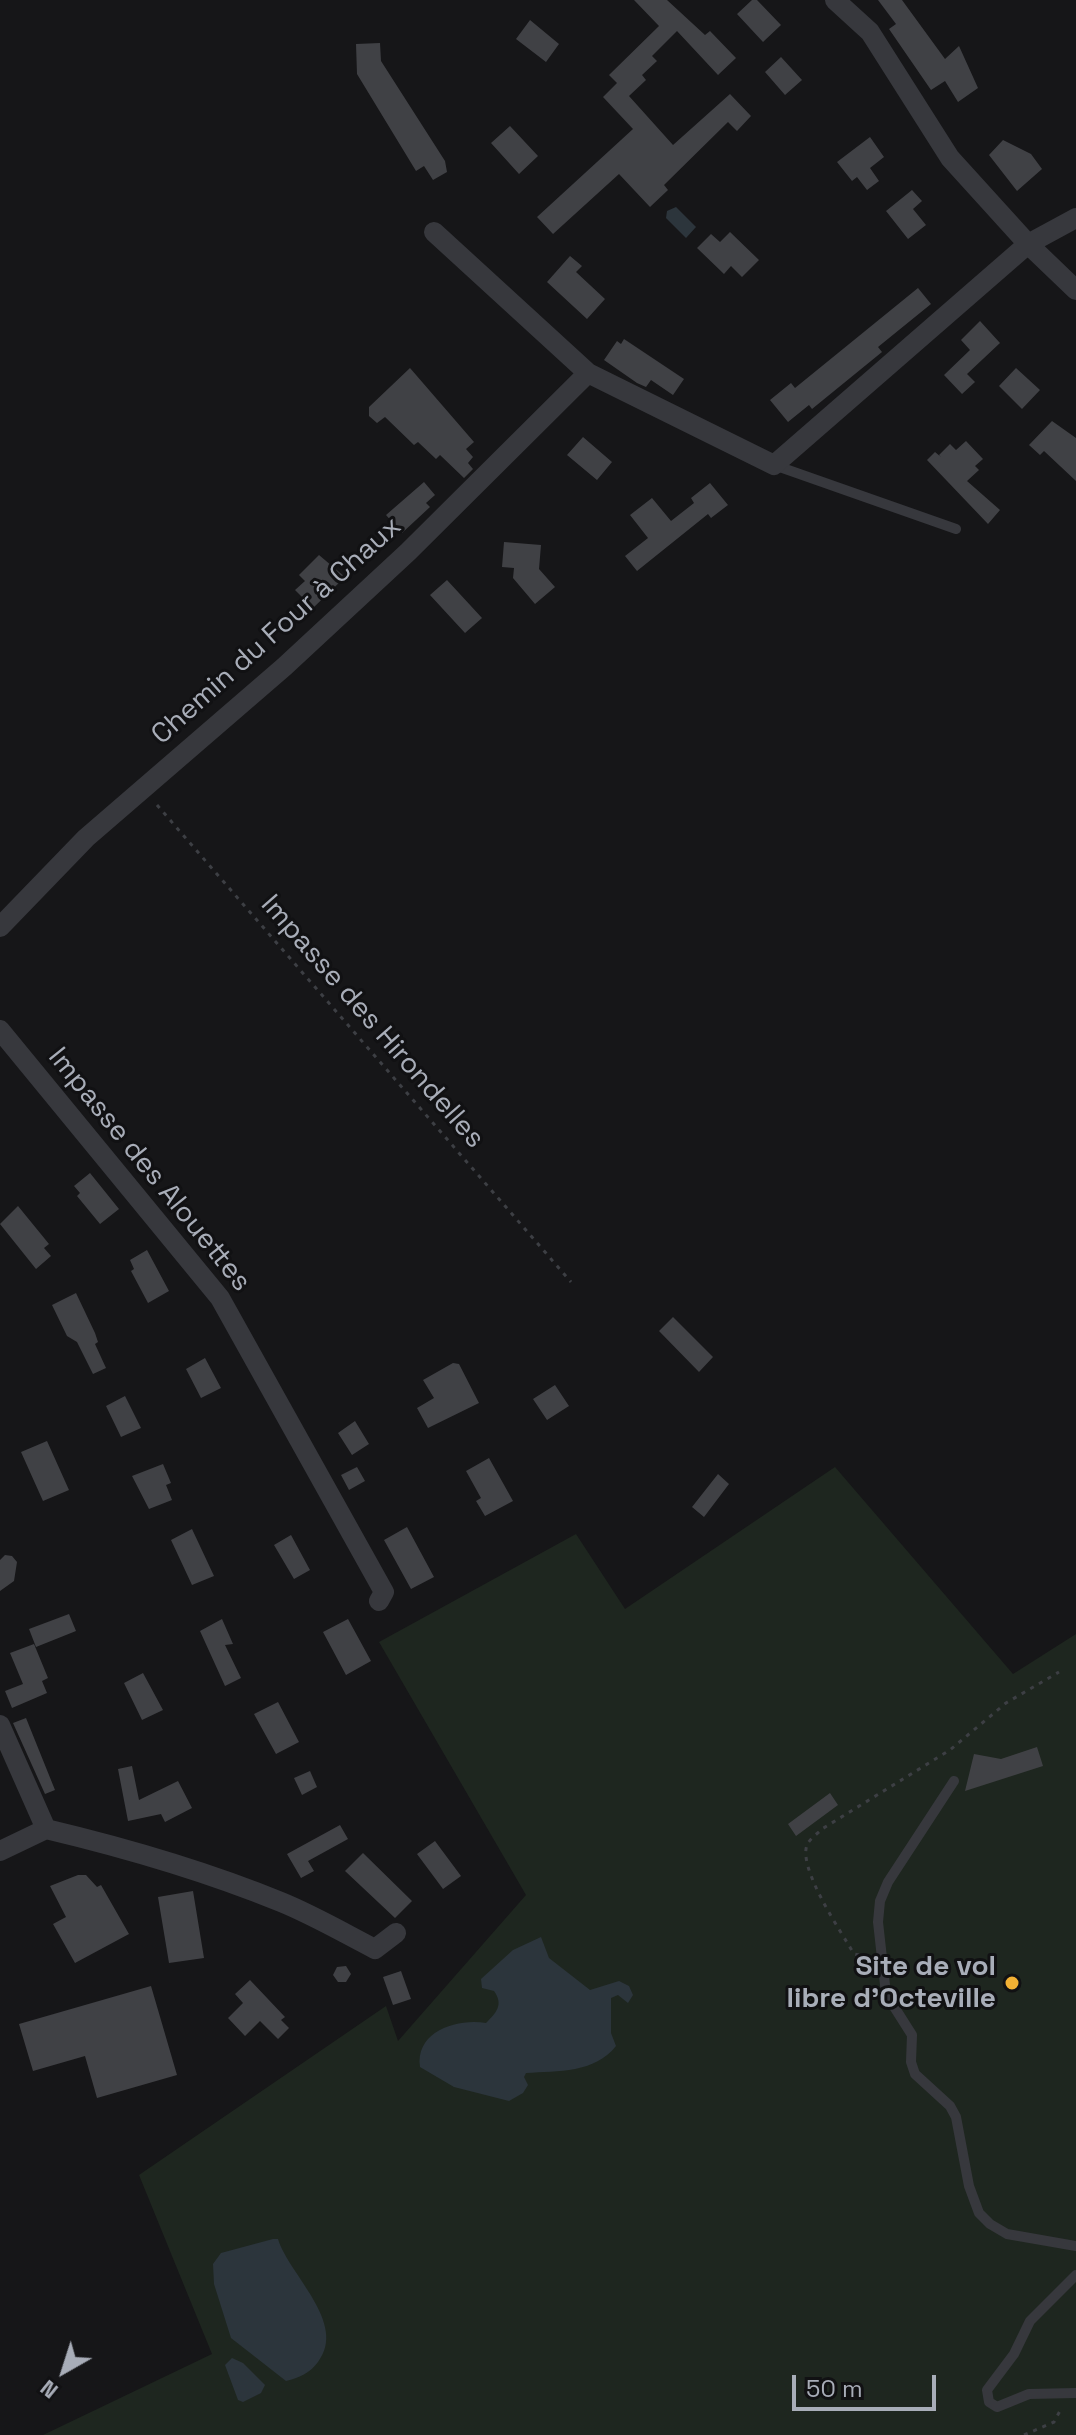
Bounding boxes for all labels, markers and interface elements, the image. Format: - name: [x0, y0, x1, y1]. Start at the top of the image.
- street label: Chemin du Four à Chaux: [145, 510, 409, 752]
- street label: Impasse des Hirondelles: [253, 889, 491, 1155]
- street label: Impasse des Alouettes: [40, 1041, 258, 1299]
- place label: Site de vol libre d'Octeville: [787, 1950, 996, 2016]
- marker: Site de vol libre d'Octeville: [1003, 1974, 1021, 1992]
- north arrow: [24, 2331, 104, 2411]
- scale bar: [796, 2359, 940, 2409]
- text: 50 m: [806, 2373, 863, 2404]
- text: N: [34, 2374, 63, 2405]

